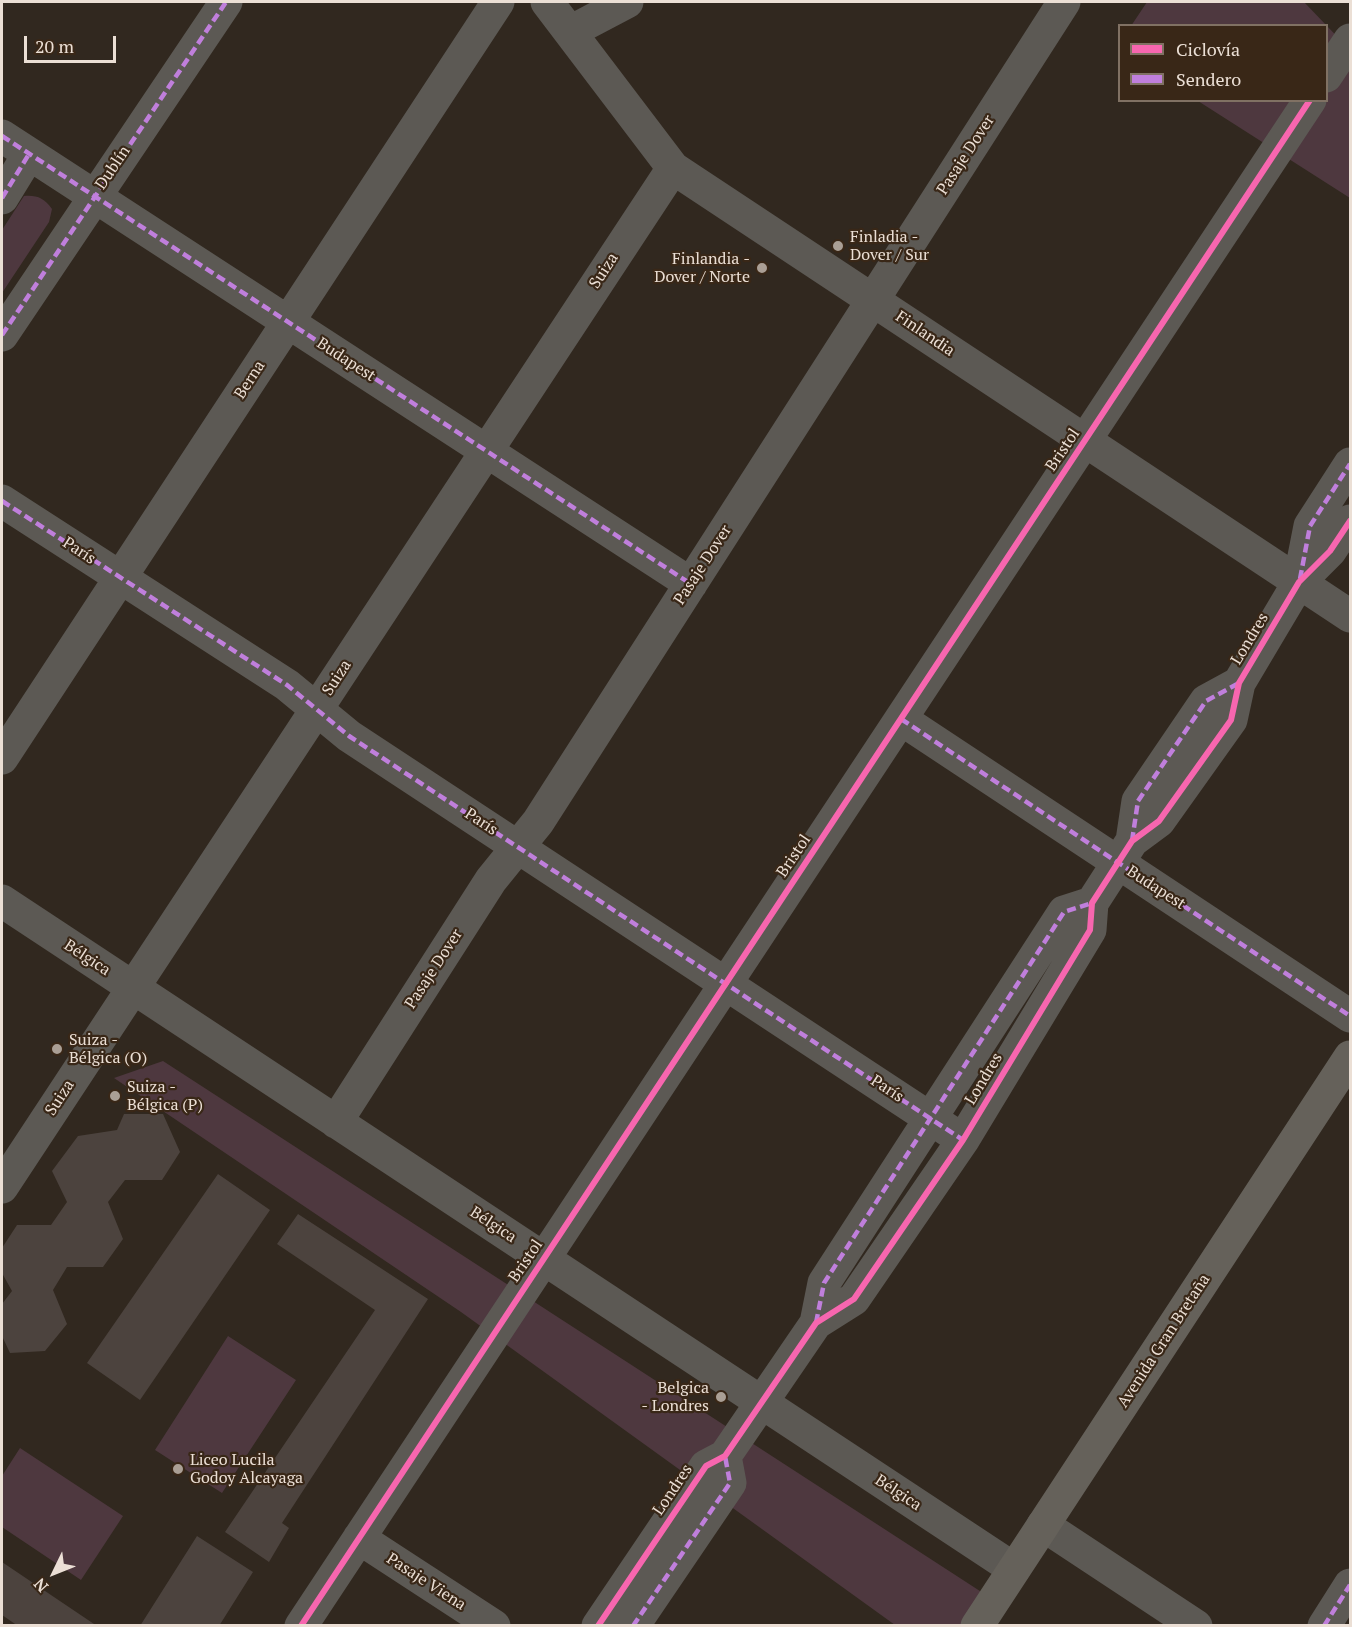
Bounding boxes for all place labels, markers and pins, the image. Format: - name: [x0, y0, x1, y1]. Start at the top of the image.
- place label: Finladia - Dover / Sur: [850, 227, 929, 265]
- marker: Finladia - Dover / Sur: [831, 239, 845, 253]
- place label: Finlandia - Dover / Norte: [654, 249, 750, 287]
- marker: Finlandia - Dover / Norte: [755, 261, 769, 275]
- place label: Suiza - Bélgica (O): [69, 1030, 147, 1068]
- marker: Suiza - Bélgica (O): [50, 1042, 64, 1056]
- place label: Suiza - Bélgica (P): [127, 1077, 203, 1115]
- marker: Suiza - Bélgica (P): [108, 1089, 122, 1103]
- place label: Belgica - Londres: [641, 1378, 709, 1416]
- marker: Belgica - Londres: [714, 1390, 728, 1404]
- place label: Liceo Lucila Godoy Alcayaga: [190, 1450, 303, 1488]
- marker: Liceo Lucila Godoy Alcayaga: [171, 1462, 185, 1476]

